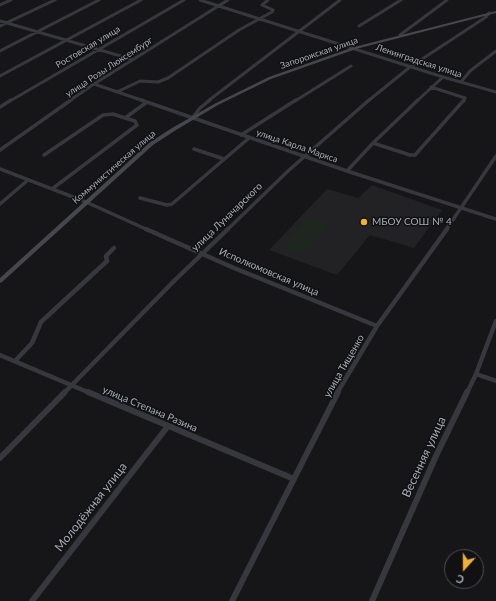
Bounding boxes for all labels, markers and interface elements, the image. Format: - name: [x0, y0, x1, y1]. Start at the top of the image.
- street label: Ростовская улица: [54, 24, 122, 70]
- street label: улица Розы Люксембург: [63, 35, 155, 99]
- street label: Запорожская улица: [279, 35, 359, 71]
- street label: Ленинградская улица: [375, 42, 463, 80]
- street label: улица Карла Маркса: [255, 127, 339, 165]
- street label: Коммунистическая улица: [70, 128, 158, 206]
- street label: улица Луначарского: [189, 180, 265, 254]
- place label: МБОУ СОШ № 4: [372, 216, 452, 228]
- marker: МБОУ СОШ № 4: [359, 217, 369, 227]
- street label: Исполкомовская улица: [217, 246, 321, 298]
- street label: улица Тищенко: [321, 332, 367, 400]
- street label: улица Степана Разина: [101, 384, 199, 434]
- street label: Весенняя улица: [399, 414, 449, 500]
- street label: Молодёжная улица: [52, 460, 130, 554]
- north arrow: [444, 549, 484, 589]
- text: С: [454, 572, 466, 587]

